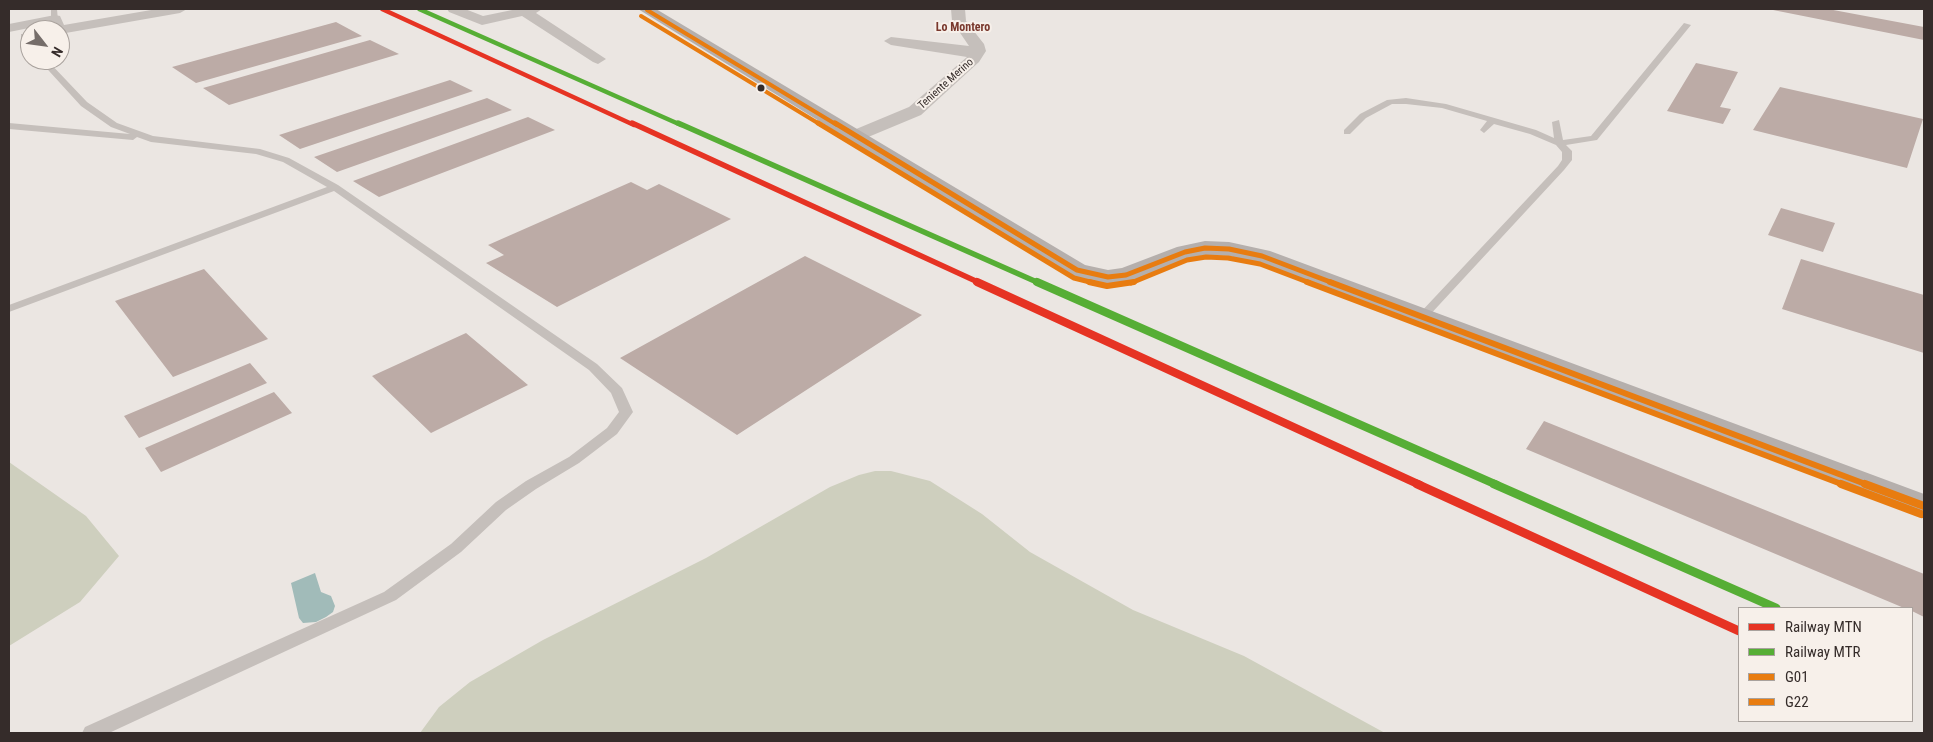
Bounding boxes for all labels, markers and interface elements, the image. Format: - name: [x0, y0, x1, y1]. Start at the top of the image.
- north arrow: [20, 20, 70, 70]
- district label: Lo Montero: [936, 21, 990, 35]
- text: N: [48, 44, 66, 60]
- street label: Teniente Merino: [916, 56, 976, 112]
- unlabelled marker: [756, 83, 766, 93]
- legend: [1738, 607, 1913, 722]
- text: Railway MTN: [1785, 618, 1862, 636]
- text: Railway MTR: [1785, 643, 1860, 661]
- text: G01: [1785, 668, 1809, 686]
- text: G22: [1785, 693, 1809, 711]

